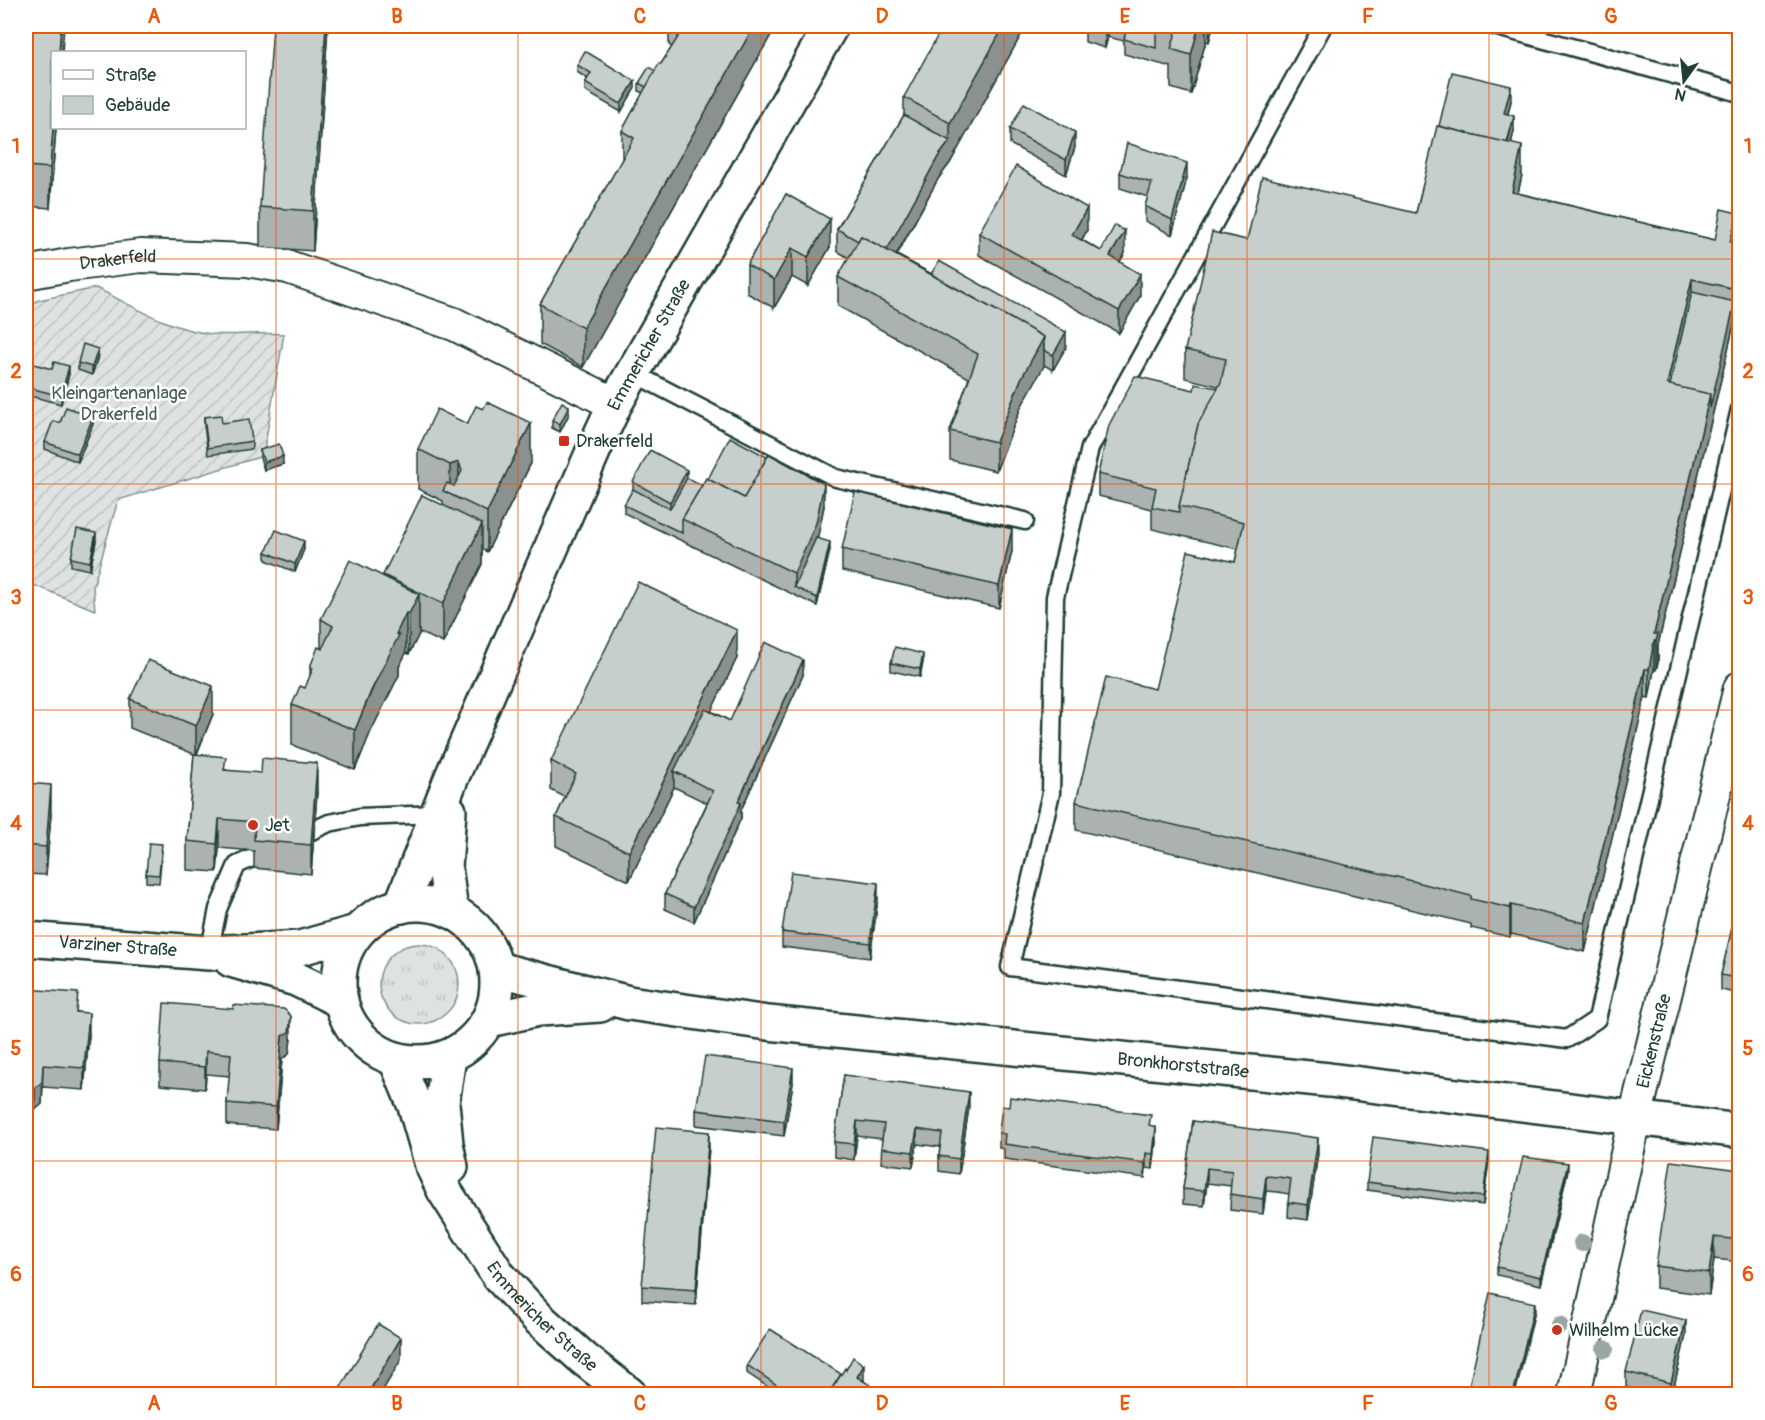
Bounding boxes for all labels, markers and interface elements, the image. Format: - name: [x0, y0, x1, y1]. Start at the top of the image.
- text: A: [148, 4, 161, 29]
- text: B: [391, 4, 403, 29]
- text: C: [634, 4, 646, 29]
- text: D: [876, 4, 889, 29]
- text: E: [1120, 4, 1131, 29]
- text: F: [1362, 4, 1374, 29]
- text: G: [1604, 4, 1618, 29]
- legend: [51, 51, 246, 129]
- north arrow: [1654, 51, 1714, 111]
- text: Straße: [105, 64, 156, 87]
- text: N: [1672, 83, 1688, 106]
- text: Gebäude: [105, 94, 170, 117]
- text: 1: [12, 134, 20, 159]
- text: 1: [1744, 134, 1752, 159]
- street label: Drakerfeld: [78, 245, 157, 276]
- street label: Emmericher Straße: [603, 275, 696, 414]
- text: 2: [10, 359, 22, 384]
- text: 2: [1742, 359, 1754, 384]
- park label: Kleingartenanlage Drakerfeld: [51, 382, 187, 426]
- place label: Drakerfeld: [576, 430, 653, 453]
- marker: Drakerfeld: [557, 434, 571, 448]
- text: 3: [10, 585, 22, 610]
- text: 3: [1742, 585, 1754, 610]
- text: 4: [10, 811, 22, 836]
- text: 4: [1742, 811, 1754, 836]
- place label: Jet: [265, 814, 290, 837]
- marker: Jet: [246, 818, 260, 832]
- street label: Varziner Straße: [58, 931, 178, 963]
- street label: Eickenstraße: [1632, 991, 1677, 1091]
- text: 5: [11, 1036, 22, 1061]
- text: 5: [1743, 1036, 1754, 1061]
- street label: Bronkhorststraße: [1116, 1048, 1250, 1084]
- street label: Emmericher Straße: [481, 1257, 602, 1377]
- text: 6: [10, 1262, 22, 1287]
- text: 6: [1742, 1262, 1754, 1287]
- place label: Wilhelm Lücke: [1569, 1319, 1678, 1342]
- marker: Wilhelm Lücke: [1550, 1323, 1564, 1337]
- text: A: [148, 1391, 161, 1416]
- text: B: [391, 1391, 403, 1416]
- text: C: [634, 1391, 646, 1416]
- text: D: [876, 1391, 889, 1416]
- text: E: [1120, 1391, 1131, 1416]
- text: F: [1362, 1391, 1374, 1416]
- text: G: [1604, 1391, 1618, 1416]

